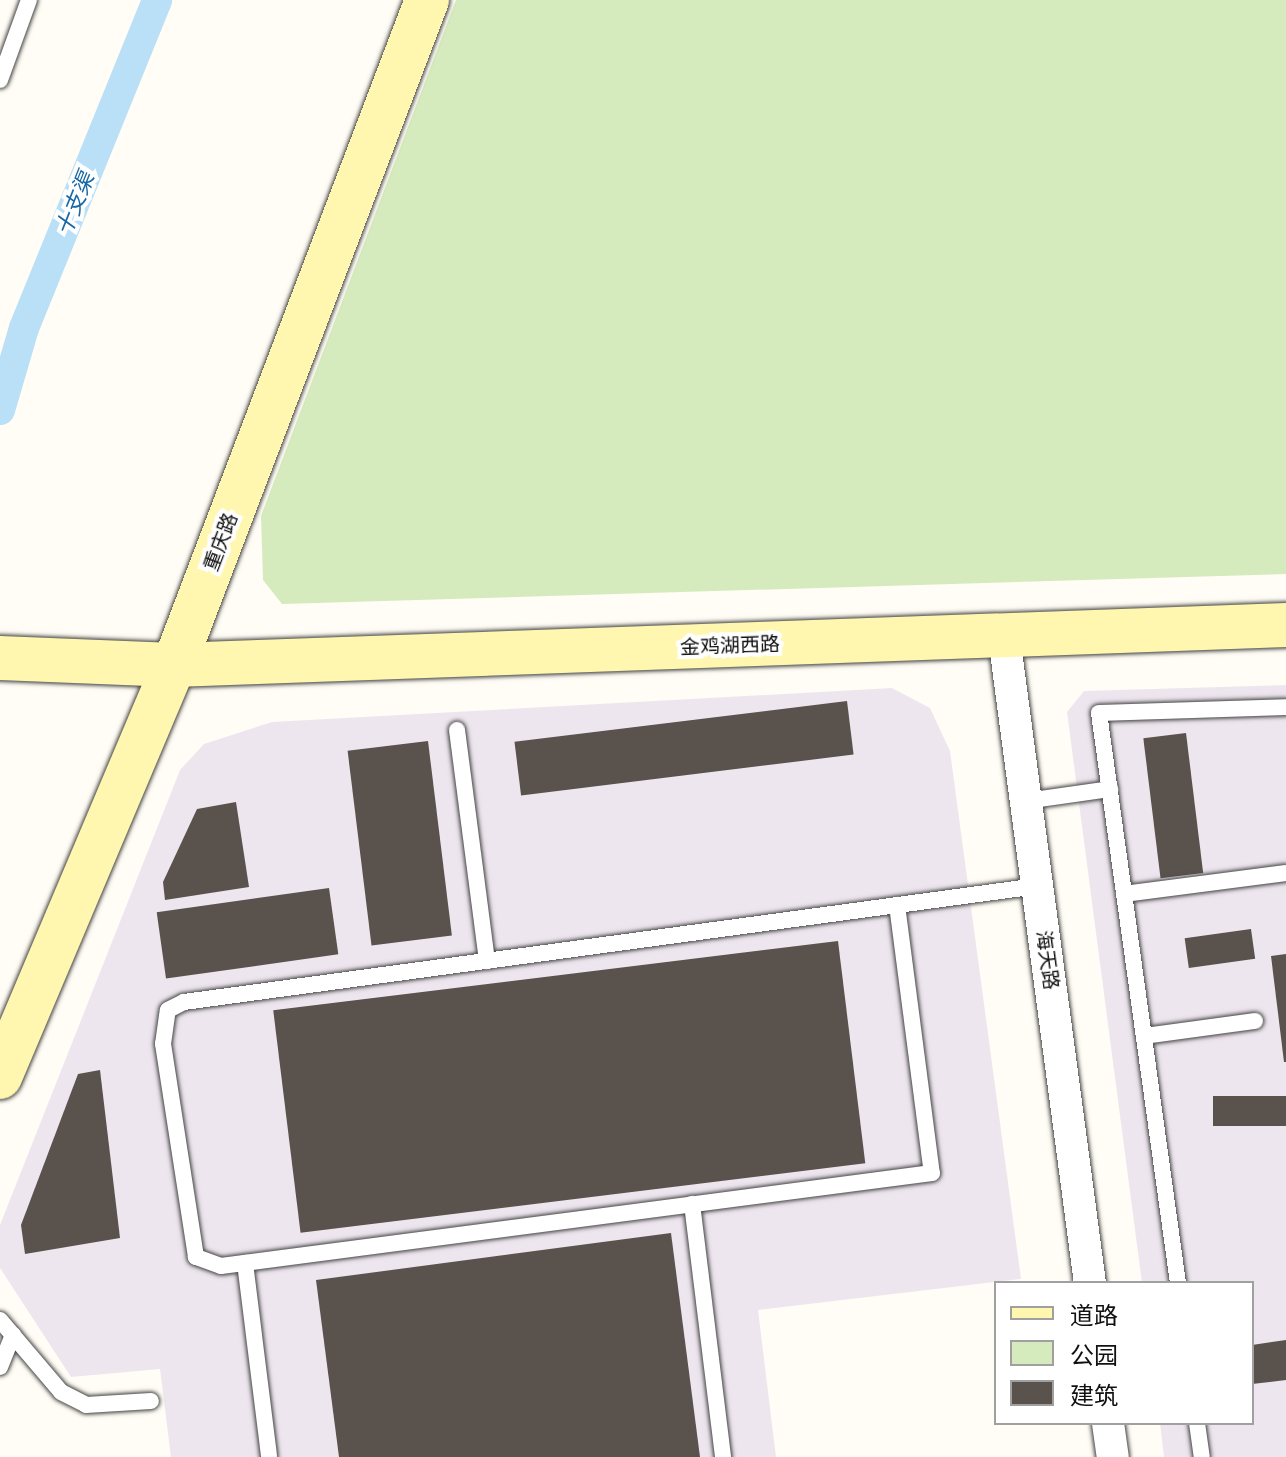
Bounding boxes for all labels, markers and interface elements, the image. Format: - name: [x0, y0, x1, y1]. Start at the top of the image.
- water label: 十支渠: [50, 168, 100, 240]
- street label: 重庆路: [199, 510, 243, 574]
- street label: 金鸡湖西路: [680, 632, 780, 660]
- street label: 海天路: [1031, 929, 1063, 991]
- legend: [994, 1281, 1254, 1425]
- text: 道路: [1070, 1302, 1118, 1330]
- text: 公园: [1070, 1342, 1118, 1370]
- text: 建筑: [1070, 1382, 1118, 1410]

